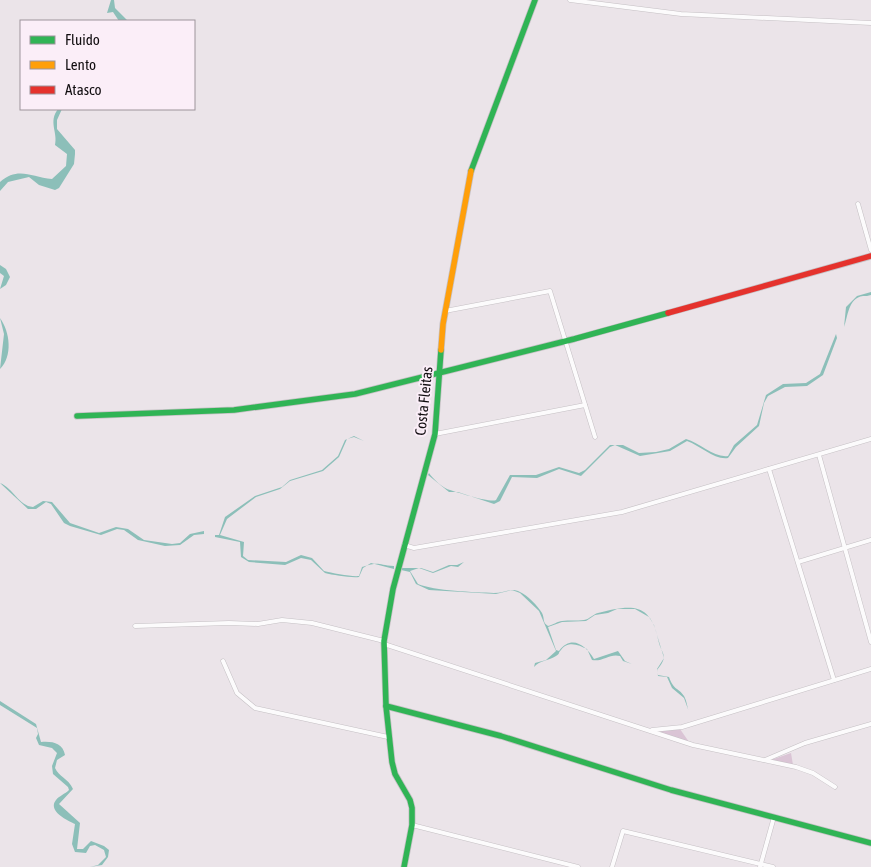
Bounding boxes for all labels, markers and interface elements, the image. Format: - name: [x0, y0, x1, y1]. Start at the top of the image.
- legend: [20, 20, 195, 110]
- text: Fluido: [65, 31, 100, 48]
- text: Lento: [65, 56, 96, 73]
- text: Atasco: [65, 81, 102, 98]
- street label: Costa Fleitas: [411, 366, 436, 436]

